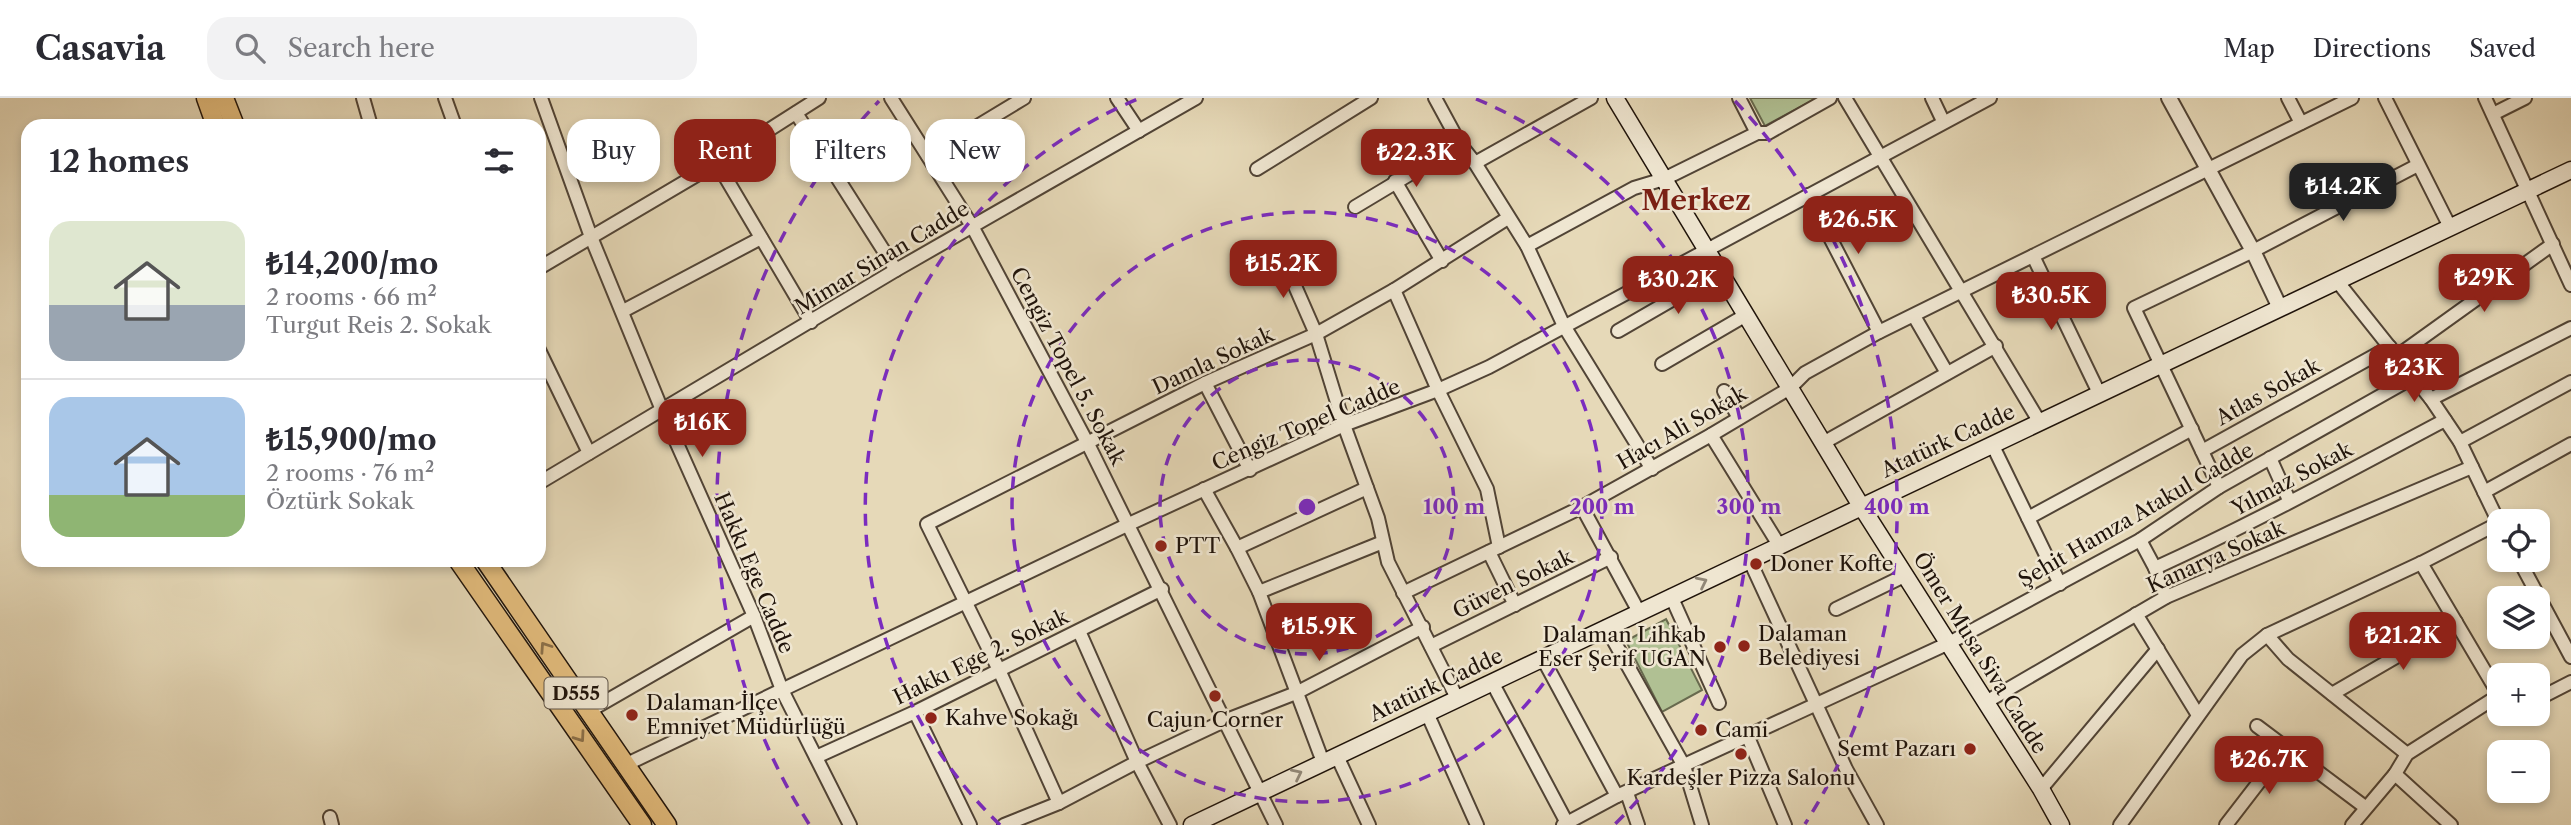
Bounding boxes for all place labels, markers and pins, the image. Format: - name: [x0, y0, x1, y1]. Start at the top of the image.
- pin: ₺22.3K: [1359, 130, 1473, 189]
- pin: ₺14.2K: [2286, 164, 2400, 223]
- pin: ₺26.5K: [1801, 197, 1915, 256]
- pin: ₺15.2K: [1226, 240, 1340, 300]
- pin: ₺29K: [2443, 254, 2525, 314]
- pin: ₺30.2K: [1621, 256, 1735, 316]
- pin: ₺30.5K: [1994, 272, 2108, 332]
- pin: ₺23K: [2373, 344, 2455, 404]
- pin: ₺16K: [661, 400, 743, 459]
- centre of rings: [1295, 495, 1319, 519]
- place label: PTT: [1175, 533, 1221, 558]
- marker: PTT: [1153, 538, 1169, 554]
- place label: Doner Kofte: [1770, 551, 1894, 576]
- marker: Doner Kofte: [1748, 556, 1764, 572]
- pin: ₺15.9K: [1262, 603, 1376, 663]
- pin: ₺21.2K: [2346, 612, 2460, 672]
- place label: Dalaman Belediyesi: [1758, 621, 1860, 670]
- place label: Dalaman Lihkab Eser Şerif UGAN: [1538, 622, 1706, 671]
- marker: Dalaman Belediyesi: [1736, 638, 1752, 654]
- marker: Dalaman Lihkab Eser Şerif UGAN: [1712, 639, 1728, 655]
- marker: Cajun Corner: [1207, 688, 1223, 704]
- place label: Dalaman İlçe Emniyet Müdürlüğü: [646, 690, 846, 739]
- place label: Kahve Sokağı: [945, 705, 1079, 730]
- marker: Dalaman İlçe Emniyet Müdürlüğü: [624, 707, 640, 723]
- place label: Cajun Corner: [1147, 707, 1283, 732]
- marker: Kahve Sokağı: [923, 710, 939, 726]
- place label: Cami: [1715, 717, 1768, 742]
- marker: Cami: [1693, 722, 1709, 738]
- place label: Semt Pazarı: [1837, 736, 1956, 761]
- pin: ₺26.7K: [2212, 736, 2326, 796]
- marker: Semt Pazarı: [1962, 741, 1978, 757]
- marker: Kardeşler Pizza Salonu: [1733, 746, 1749, 762]
- place label: Kardeşler Pizza Salonu: [1627, 765, 1855, 790]

